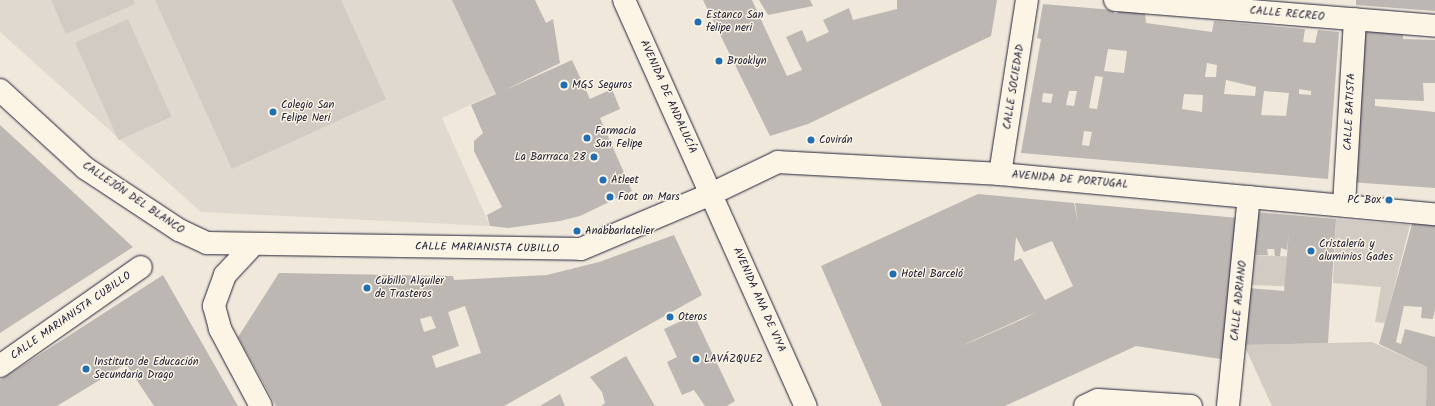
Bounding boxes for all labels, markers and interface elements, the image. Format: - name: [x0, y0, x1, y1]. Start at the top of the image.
- street label: CALLE RECREO: [1249, 4, 1325, 24]
- place label: Estanco San felipe neri: [706, 9, 764, 35]
- marker: Estanco San felipe neri: [693, 17, 703, 27]
- street label: AVENIDA DE ANDALUCÍA: [637, 38, 699, 156]
- street label: CALLE SOCIEDAD: [1001, 43, 1027, 131]
- place label: Brooklyn: [727, 54, 766, 68]
- marker: Brooklyn: [714, 56, 724, 66]
- street label: CALLE BATISTA: [1341, 73, 1359, 151]
- place label: MGS Seguros: [572, 78, 632, 92]
- marker: MGS Seguros: [559, 80, 569, 90]
- place label: Colegio San Felipe Neri: [281, 99, 334, 125]
- marker: Colegio San Felipe Neri: [268, 107, 278, 117]
- place label: Farmacia San Felipe: [595, 125, 642, 151]
- marker: Farmacia San Felipe: [582, 133, 592, 143]
- place label: Covirán: [819, 133, 853, 147]
- marker: Covirán: [806, 135, 816, 145]
- place label: La Barrraca 28: [515, 150, 586, 164]
- marker: La Barrraca 28: [589, 152, 599, 162]
- street label: CALLEJÓN DEL BLANCO: [80, 159, 186, 237]
- street label: AVENIDA DE PORTUGAL: [1011, 168, 1129, 192]
- place label: Atleet: [611, 173, 639, 187]
- marker: Atleet: [598, 175, 608, 185]
- place label: Foot on Mars: [618, 190, 680, 204]
- marker: Foot on Mars: [605, 192, 615, 202]
- place label: PC Box: [1347, 193, 1381, 207]
- marker: PC Box: [1384, 195, 1394, 205]
- place label: Anabbarlatelier: [585, 224, 654, 238]
- marker: Anabbarlatelier: [572, 226, 582, 236]
- place label: Cristalería y aluminios Gades: [1319, 238, 1393, 264]
- street label: CALLE MARIANISTA CUBILLO: [415, 240, 559, 256]
- street label: AVENIDA ANA DE VIYA: [730, 245, 788, 355]
- marker: Cristalería y aluminios Gades: [1306, 246, 1316, 256]
- street label: CALLE ADRIANO: [1228, 260, 1250, 342]
- place label: Hotel Barceló: [901, 267, 963, 281]
- street label: CALLE MARIANISTA CUBILLO: [8, 269, 134, 363]
- marker: Hotel Barceló: [888, 269, 898, 279]
- place label: Cubillo Alquiler de Trasteros: [375, 275, 444, 301]
- marker: Cubillo Alquiler de Trasteros: [362, 283, 372, 293]
- place label: Oteros: [678, 310, 707, 324]
- marker: Oteros: [665, 312, 675, 322]
- place label: LAVÁZQUEZ: [704, 352, 763, 366]
- marker: LAVÁZQUEZ: [691, 354, 701, 364]
- place label: Instituto de Educación Secundaria Drago: [94, 356, 198, 382]
- marker: Instituto de Educación Secundaria Drago: [81, 364, 91, 374]

